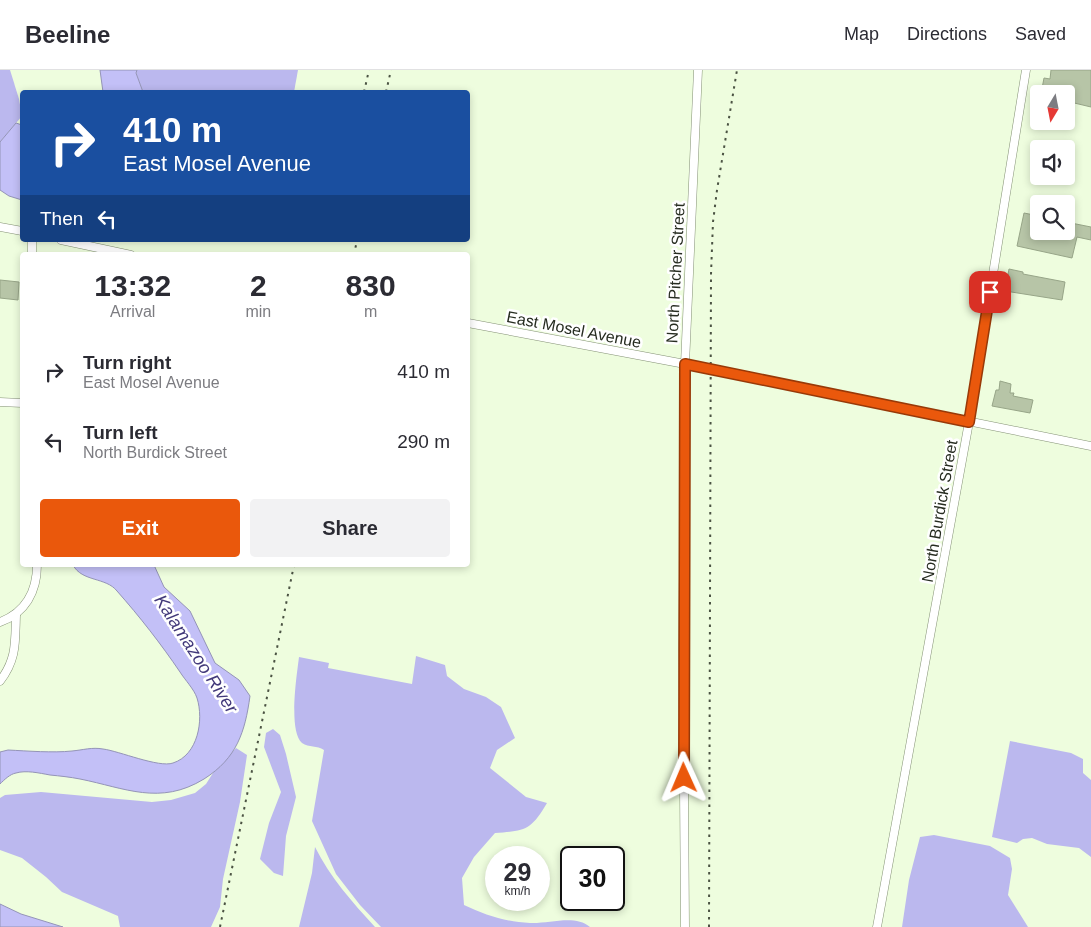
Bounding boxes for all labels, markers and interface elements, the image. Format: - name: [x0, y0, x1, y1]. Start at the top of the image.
- text: Beeline: [25, 21, 110, 48]
- text: Map: [844, 24, 879, 44]
- text: Directions: [907, 24, 987, 44]
- text: Saved: [1015, 24, 1066, 44]
- north arrow: [1030, 85, 1075, 130]
- map controls: [1030, 85, 1075, 240]
- icon: right: [40, 110, 105, 175]
- text: 410 m: [123, 110, 222, 149]
- button: sound: [1030, 140, 1075, 185]
- text: East Mosel Avenue: [123, 151, 311, 176]
- button: search: [1030, 195, 1075, 240]
- street label: North Pitcher Street: [663, 202, 688, 344]
- icon: left: [93, 205, 121, 233]
- text: Then: [40, 208, 83, 229]
- text: 13:32: [94, 269, 171, 302]
- text: 2: [250, 269, 267, 302]
- text: 830: [346, 269, 396, 302]
- pin: [969, 271, 1011, 313]
- icon: arrive: [976, 278, 1004, 306]
- text: Arrival: [110, 303, 155, 320]
- text: min: [245, 303, 271, 320]
- text: m: [364, 303, 377, 320]
- street label: East Mosel Avenue: [505, 308, 643, 351]
- text: Turn right: [83, 352, 171, 373]
- icon: right: [40, 358, 68, 386]
- text: 410 m: [397, 361, 450, 382]
- text: East Mosel Avenue: [83, 374, 220, 391]
- text: Turn left: [83, 422, 158, 443]
- icon: left: [40, 428, 68, 456]
- text: 290 m: [397, 431, 450, 452]
- street label: North Burdick Street: [919, 438, 960, 583]
- text: North Burdick Street: [83, 444, 227, 461]
- button: Exit: [40, 499, 240, 557]
- button: Share: [250, 499, 450, 557]
- water label: Kalamazoo River: [150, 591, 242, 718]
- position arrow: [657, 751, 709, 803]
- speed limit sign: 30: [560, 846, 625, 911]
- text: 29: [504, 858, 531, 886]
- text: km/h: [504, 884, 531, 898]

